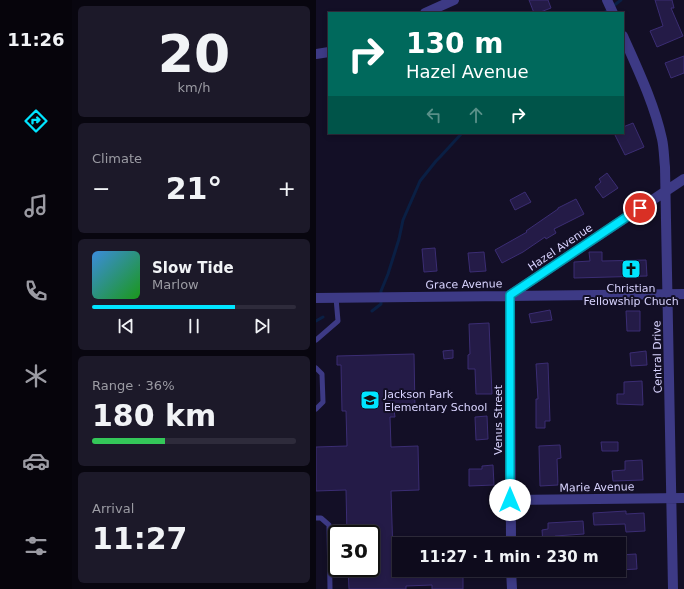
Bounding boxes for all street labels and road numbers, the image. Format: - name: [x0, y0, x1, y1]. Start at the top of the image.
- street label: Hazel Avenue: [526, 221, 595, 274]
- street label: Grace Avenue: [425, 277, 503, 292]
- street label: Central Drive: [650, 320, 665, 394]
- street label: Venus Street: [492, 384, 505, 455]
- street label: Marie Avenue: [559, 480, 635, 495]

